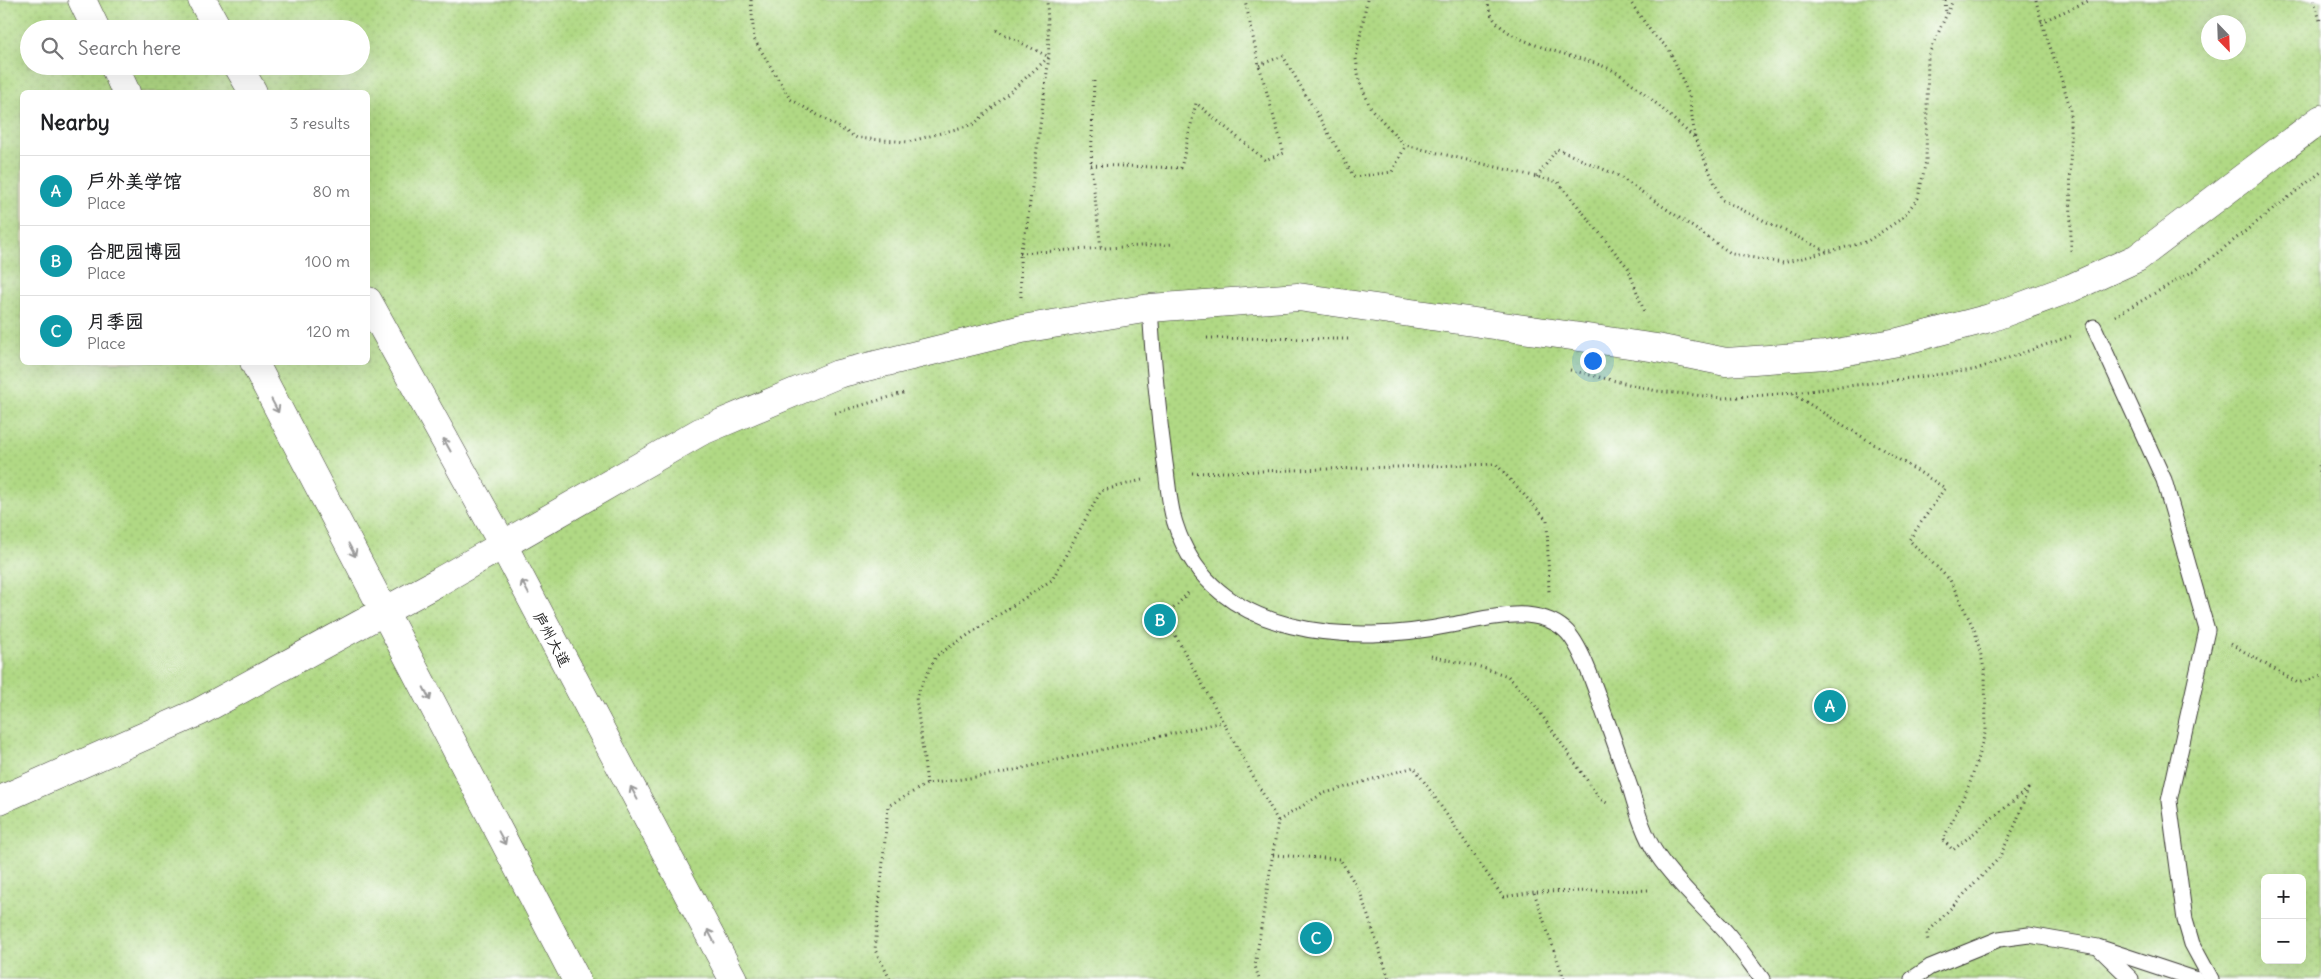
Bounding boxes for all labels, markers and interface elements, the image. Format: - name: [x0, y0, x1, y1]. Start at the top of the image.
- north arrow: [2201, 15, 2246, 60]
- search box: [20, 20, 370, 75]
- icon: search: [38, 34, 66, 62]
- text: Search here: [78, 36, 181, 60]
- text: Nearby: [40, 109, 110, 136]
- text: 3 results: [290, 113, 350, 133]
- text: 户外美学馆: [87, 169, 182, 193]
- text: A: [51, 181, 61, 201]
- text: 80 m: [312, 181, 350, 201]
- text: Place: [87, 193, 126, 213]
- text: 合肥园博园: [87, 239, 182, 263]
- text: B: [51, 251, 61, 271]
- text: 100 m: [305, 251, 350, 271]
- text: Place: [87, 263, 126, 283]
- text: 月季园: [87, 309, 144, 333]
- text: C: [51, 321, 61, 341]
- text: 120 m: [307, 321, 350, 341]
- text: Place: [87, 333, 126, 353]
- your location: [1580, 348, 1606, 374]
- one-way arrow: [270, 399, 280, 414]
- one-way arrow: [442, 437, 452, 452]
- one-way arrow: [347, 542, 357, 557]
- one-way arrow: [520, 580, 529, 595]
- pin: B: [1144, 601, 1176, 639]
- street label: 庐州大道: [530, 608, 574, 670]
- one-way arrow: [423, 686, 432, 701]
- pin: A: [1814, 687, 1846, 725]
- one-way arrow: [629, 785, 639, 800]
- one-way arrow: [498, 830, 507, 845]
- map controls: [2261, 874, 2306, 964]
- button: +: [2261, 874, 2306, 919]
- pin: C: [1300, 919, 1332, 957]
- button: −: [2261, 919, 2306, 964]
- one-way arrow: [705, 929, 715, 944]

